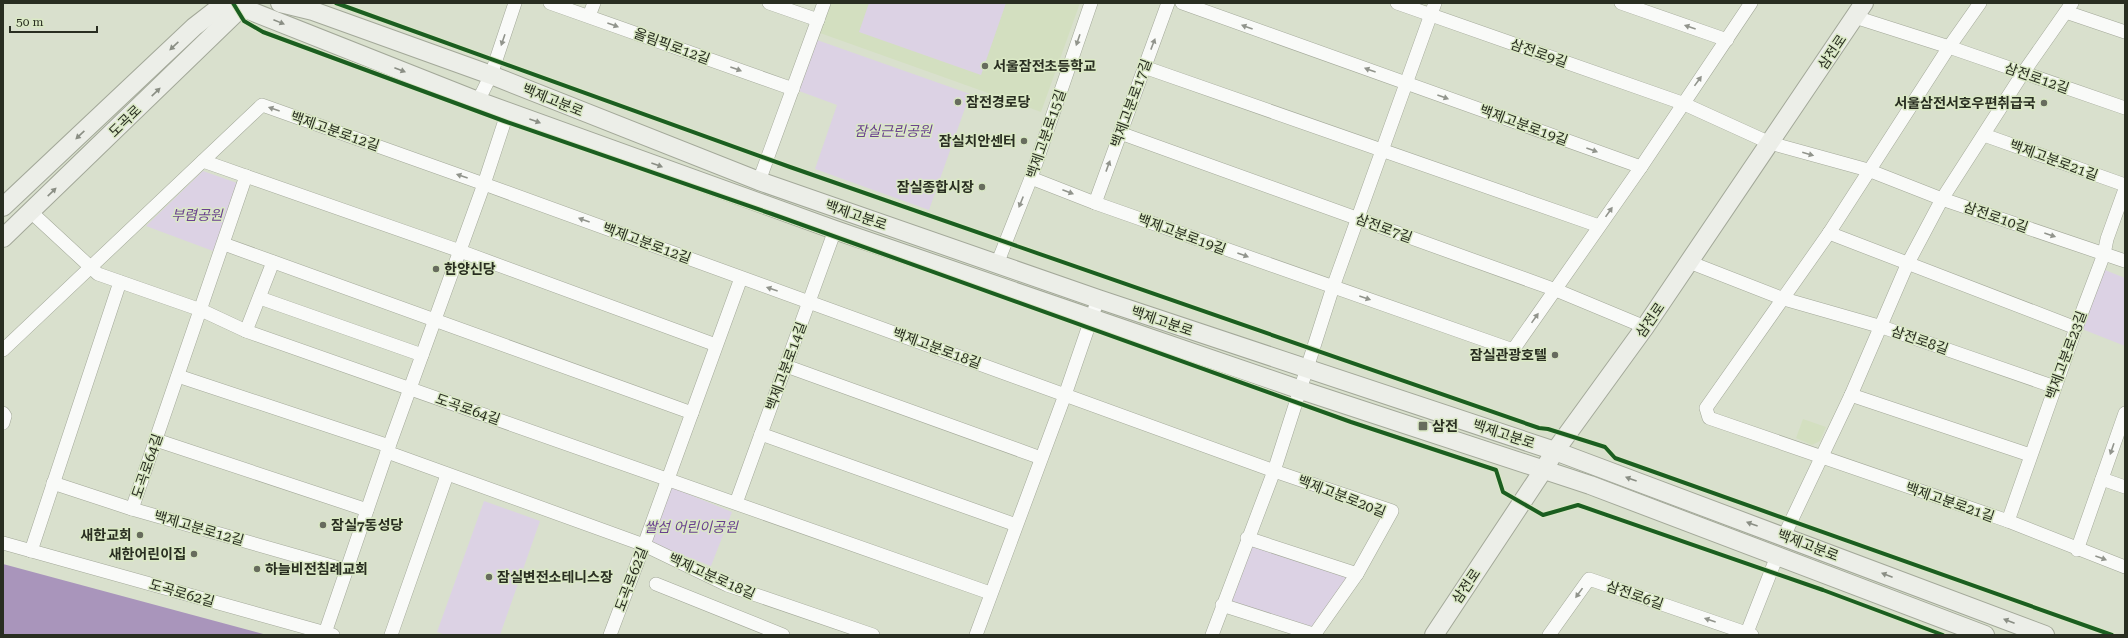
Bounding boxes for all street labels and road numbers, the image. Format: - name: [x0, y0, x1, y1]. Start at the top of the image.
- street label: 올림픽로12길: [632, 25, 712, 67]
- street label: 삼전로: [1815, 31, 1850, 72]
- street label: 삼전로9길: [1508, 36, 1570, 70]
- street label: 백제고분로17길: [1108, 57, 1154, 149]
- street label: 삼전로12길: [2003, 59, 2071, 97]
- street label: 백제고분로: [520, 81, 586, 120]
- street label: 백제고분로15길: [1023, 87, 1069, 181]
- street label: 도곡로: [106, 102, 145, 140]
- street label: 백제고분로19길: [1478, 102, 1570, 148]
- street label: 백제고분로12길: [288, 108, 382, 154]
- street label: 백제고분로21길: [2008, 137, 2100, 183]
- street label: 백제고분로: [823, 197, 889, 233]
- street label: 삼전로10길: [1962, 198, 2030, 236]
- street label: 삼전로7길: [1353, 210, 1415, 246]
- street label: 백제고분로19길: [1136, 211, 1228, 257]
- street label: 백제고분로12길: [601, 220, 693, 266]
- street label: 삼전로: [1632, 299, 1668, 340]
- street label: 백제고분로: [1129, 303, 1195, 339]
- street label: 백제고분로23길: [2043, 309, 2089, 401]
- street label: 백제고분로14길: [763, 320, 809, 412]
- street label: 삼전로8길: [1889, 323, 1951, 357]
- street label: 백제고분로18길: [891, 325, 983, 371]
- street label: 도곡로64길: [434, 390, 502, 428]
- street label: 백제고분로: [1471, 416, 1537, 452]
- street label: 도곡로64길: [128, 432, 166, 500]
- street label: 백제고분로20길: [1296, 472, 1388, 520]
- street label: 백제고분로21길: [1903, 479, 1997, 525]
- street label: 백제고분로12길: [152, 507, 246, 549]
- street label: 백제고분로: [1775, 526, 1841, 564]
- street label: 도곡로62길: [611, 545, 651, 613]
- street label: 백제고분로18길: [666, 550, 758, 602]
- street label: 삼전로: [1449, 565, 1484, 606]
- street label: 도곡로62길: [147, 576, 217, 610]
- street label: 삼전로6길: [1604, 578, 1666, 612]

